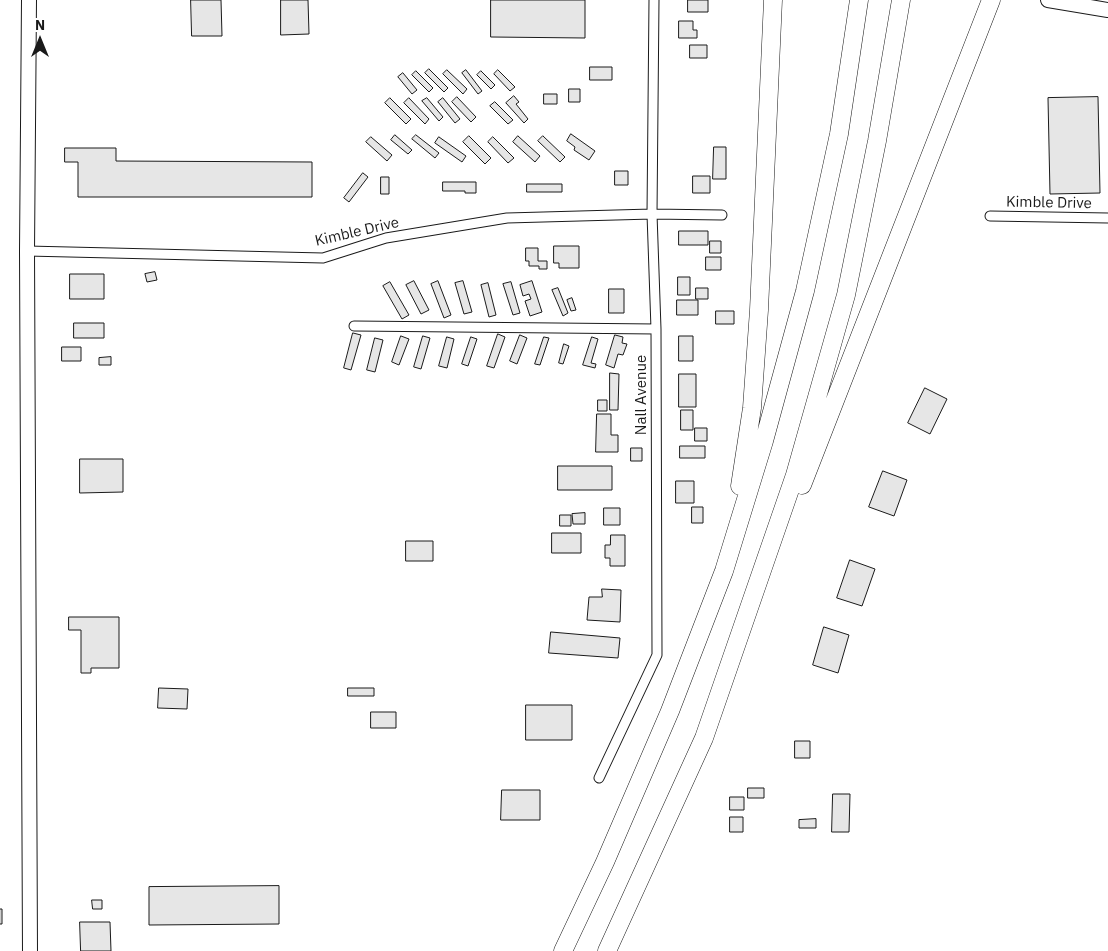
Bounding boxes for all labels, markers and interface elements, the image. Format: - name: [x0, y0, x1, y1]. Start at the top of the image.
- north arrow: [15, 15, 65, 65]
- text: N: [35, 16, 45, 34]
- street label: Kimble Drive: [1006, 193, 1092, 213]
- street label: Kimble Drive: [313, 214, 401, 250]
- street label: Nall Avenue: [633, 355, 651, 435]

